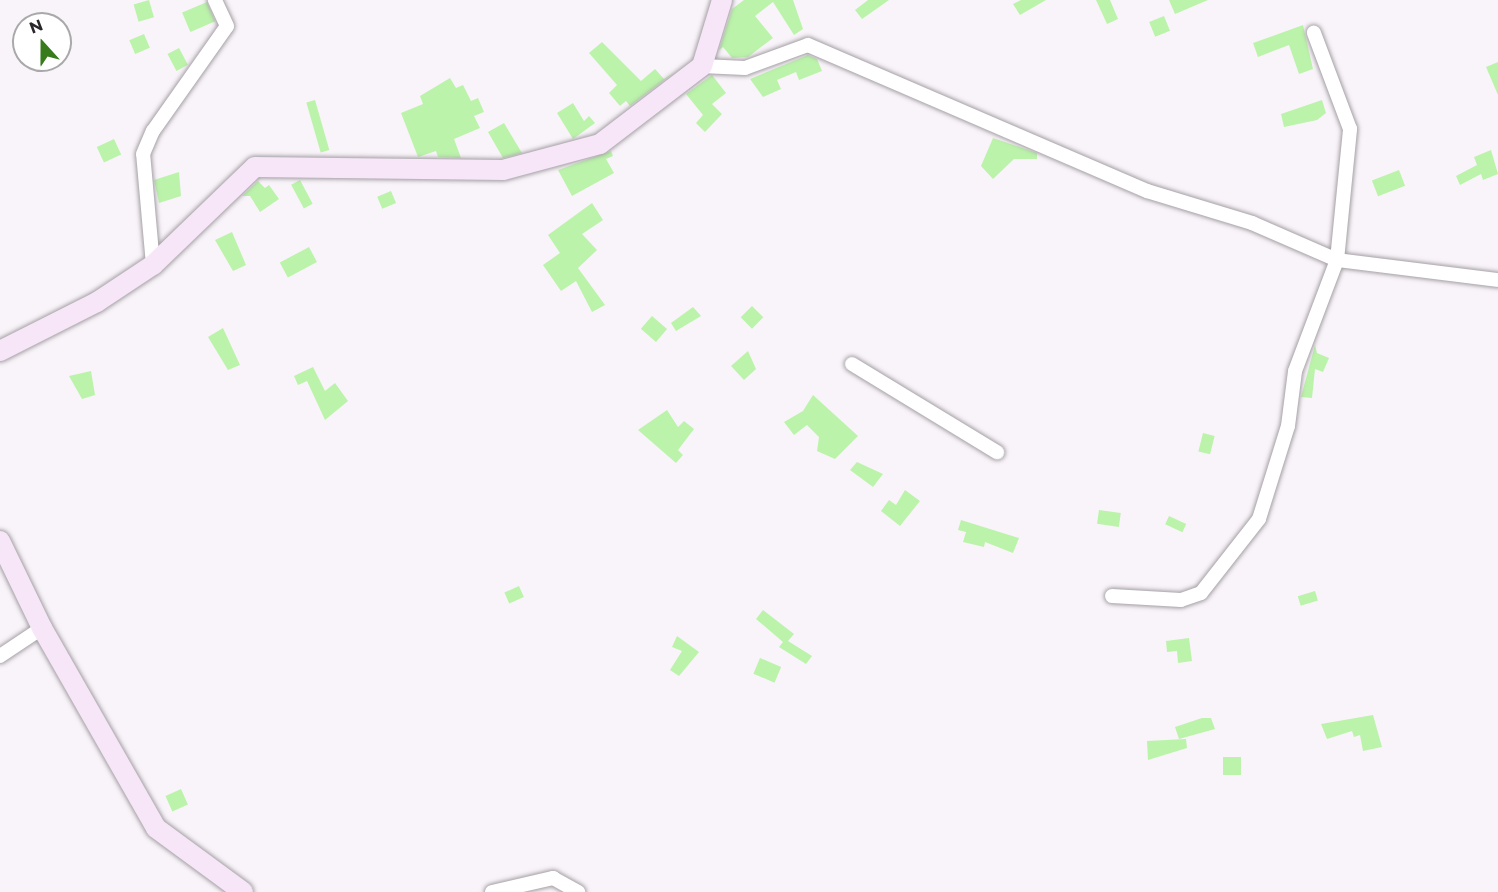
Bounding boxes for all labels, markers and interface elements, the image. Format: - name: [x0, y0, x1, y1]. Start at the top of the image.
- north arrow: [12, 12, 72, 72]
- text: N: [27, 15, 46, 38]

